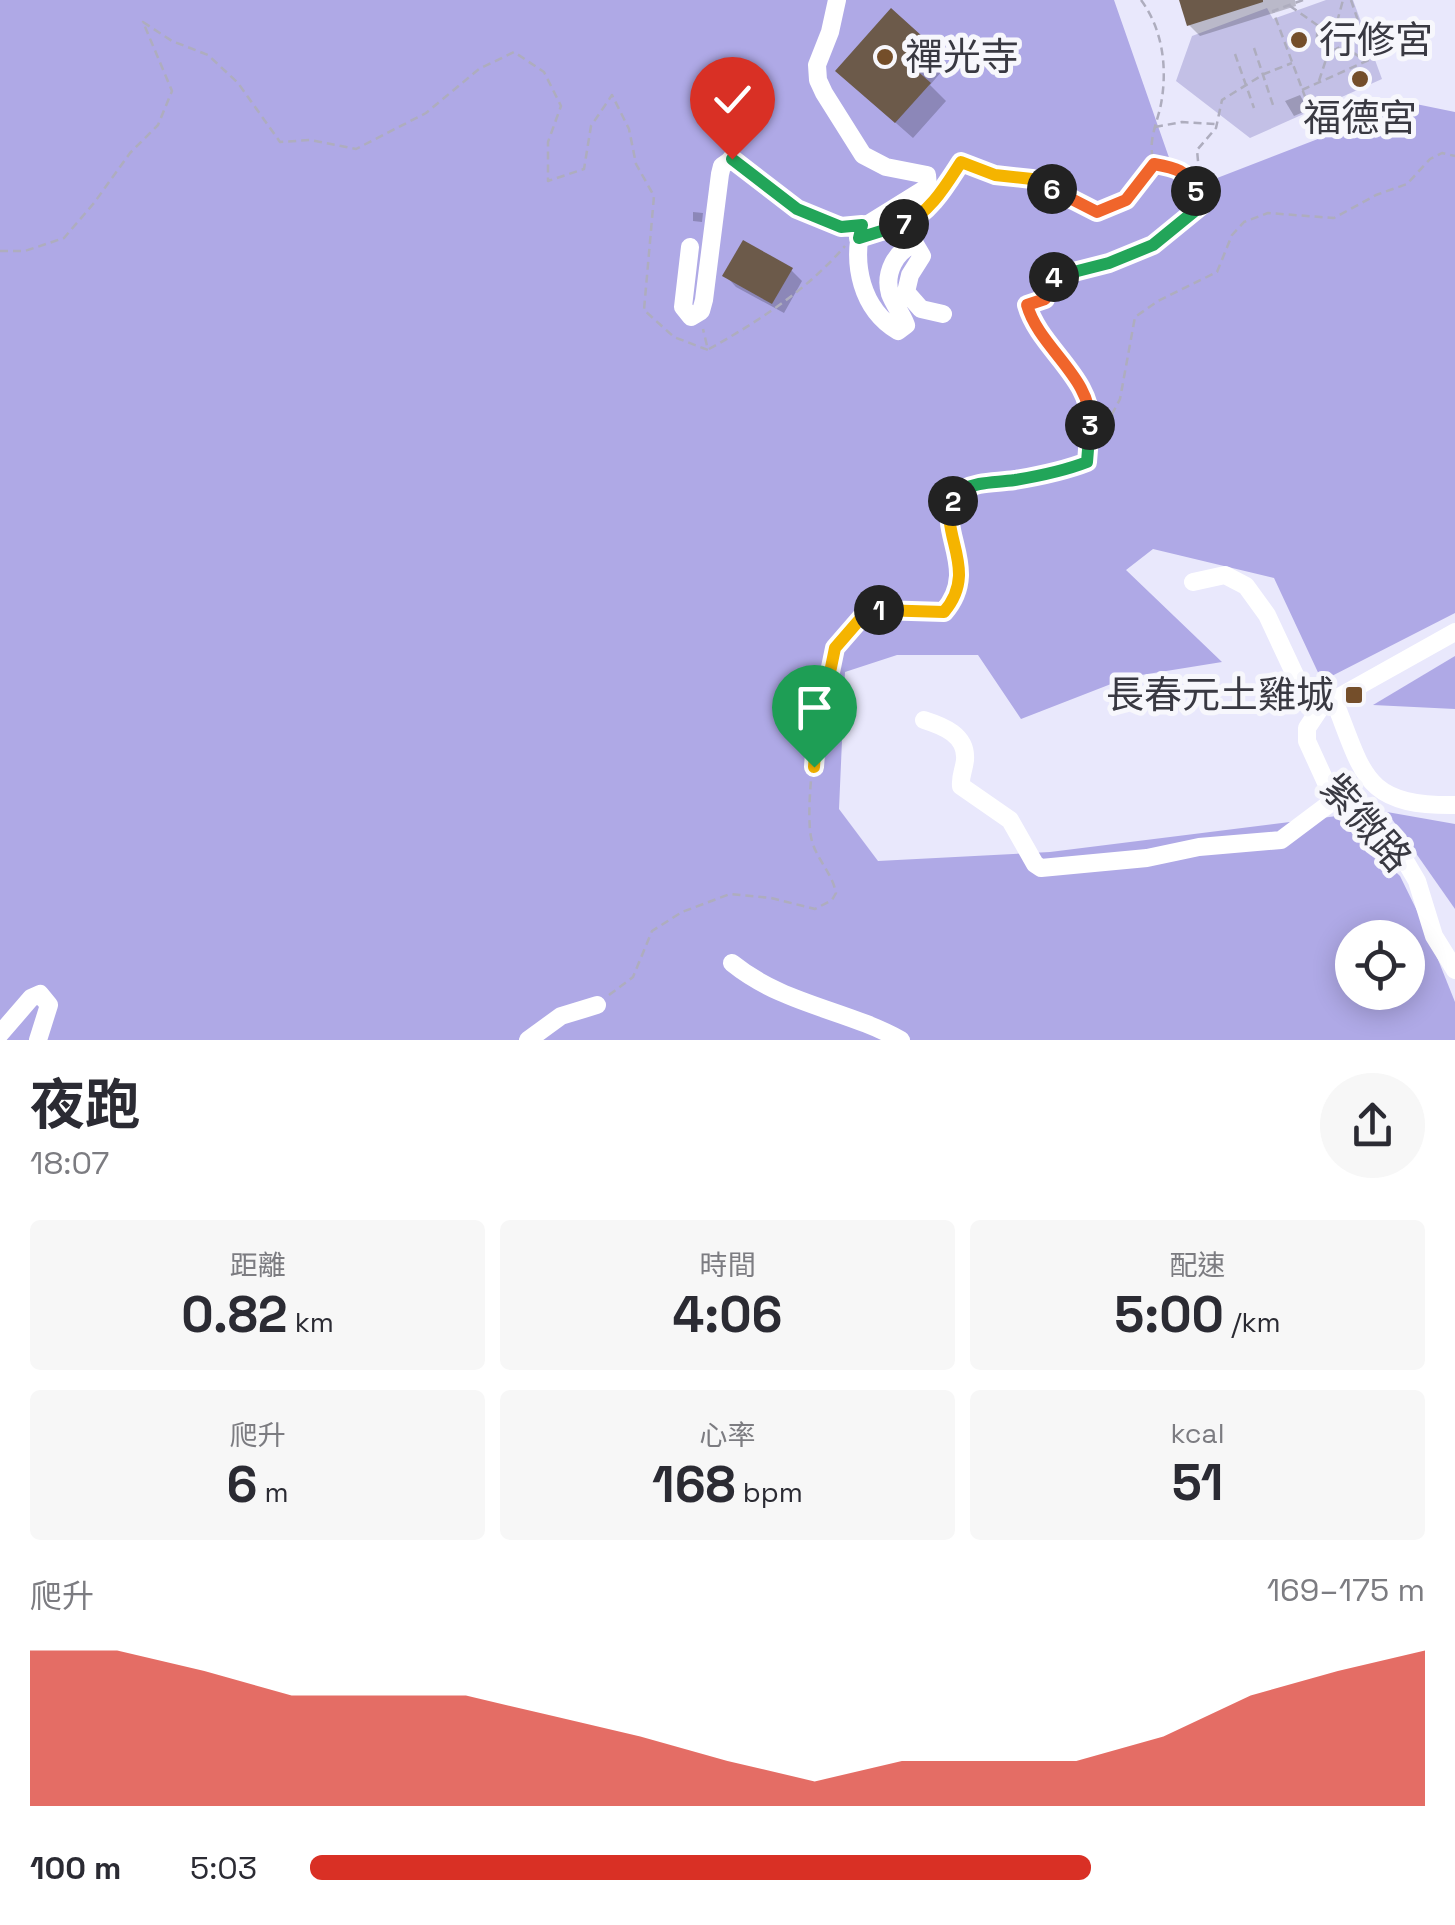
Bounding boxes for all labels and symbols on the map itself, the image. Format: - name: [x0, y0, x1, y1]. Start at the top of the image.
- place label: 行修宮: [1319, 16, 1433, 64]
- marker: 行修宮: [1288, 29, 1310, 51]
- place label: 禪光寺: [905, 33, 1019, 81]
- marker: 禪光寺: [874, 46, 896, 68]
- pin: [690, 57, 775, 160]
- marker: 福德宮: [1349, 68, 1371, 90]
- place label: 福德宮: [1303, 94, 1417, 142]
- pin: 6: [1027, 164, 1077, 214]
- pin: 5: [1171, 166, 1221, 216]
- pin: 7: [879, 199, 929, 249]
- pin: 4: [1029, 252, 1079, 302]
- pin: 3: [1065, 400, 1115, 450]
- pin: 2: [928, 476, 978, 526]
- pin: 1: [854, 585, 904, 635]
- pin: [772, 665, 857, 768]
- place label: 長春元土雞城: [1106, 671, 1334, 719]
- marker: 長春元土雞城: [1343, 684, 1365, 706]
- street label: 紫微路: [1310, 764, 1422, 882]

